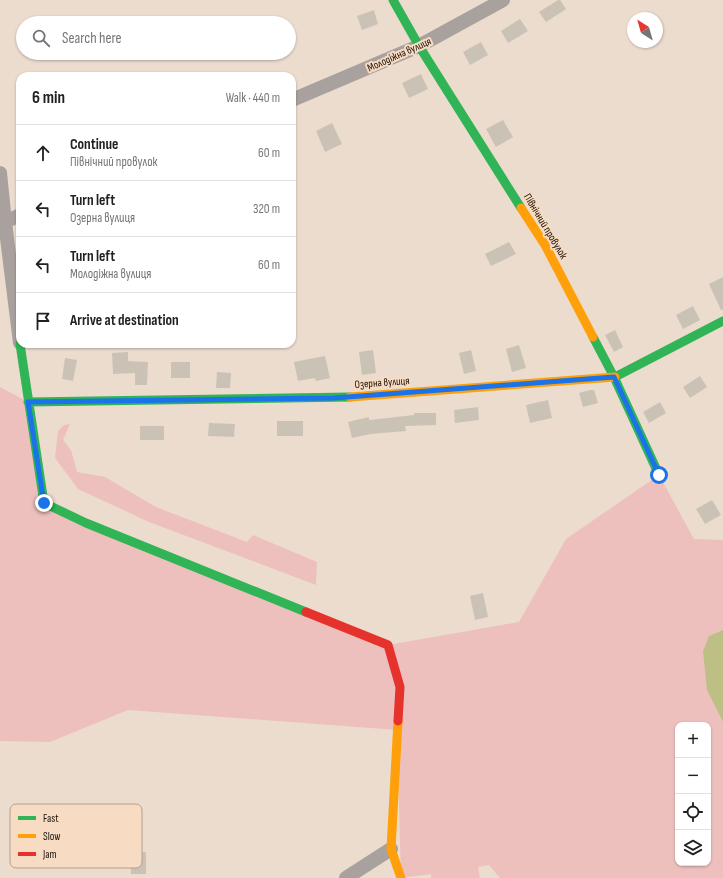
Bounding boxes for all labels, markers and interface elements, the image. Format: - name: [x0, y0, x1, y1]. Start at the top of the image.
- north arrow: [627, 12, 663, 48]
- search box: [16, 16, 296, 60]
- icon: search: [30, 27, 52, 49]
- text: Search here: [62, 29, 122, 48]
- street label: Молодіжна вулиця: [365, 35, 433, 74]
- text: 6 min: [32, 88, 65, 108]
- text: Walk · 440 m: [226, 90, 280, 106]
- text: Continue: [70, 135, 119, 154]
- icon: ahead: [32, 142, 54, 164]
- text: 60 m: [258, 145, 280, 161]
- text: Північний провулок: [70, 154, 157, 170]
- text: Turn left: [70, 191, 115, 210]
- street label: Північний провулок: [521, 191, 571, 262]
- icon: left: [32, 198, 54, 220]
- text: 320 m: [253, 201, 280, 217]
- text: Озерна вулиця: [70, 210, 135, 226]
- text: Turn left: [70, 247, 115, 266]
- icon: left: [32, 254, 54, 276]
- text: 60 m: [258, 257, 280, 273]
- text: Молодіжна вулиця: [70, 266, 151, 282]
- icon: arrive: [32, 310, 54, 332]
- text: Arrive at destination: [70, 311, 179, 330]
- street label: Озерна вулиця: [354, 374, 410, 391]
- route start: [650, 466, 668, 484]
- route end: [35, 494, 53, 512]
- map controls: [675, 722, 711, 866]
- button: +: [675, 722, 711, 758]
- button: −: [675, 758, 711, 794]
- button: locate: [675, 794, 711, 830]
- legend: [10, 804, 142, 868]
- text: Fast: [43, 812, 59, 825]
- text: Slow: [43, 830, 60, 843]
- button: layers: [675, 830, 711, 866]
- text: Jam: [42, 848, 57, 861]

